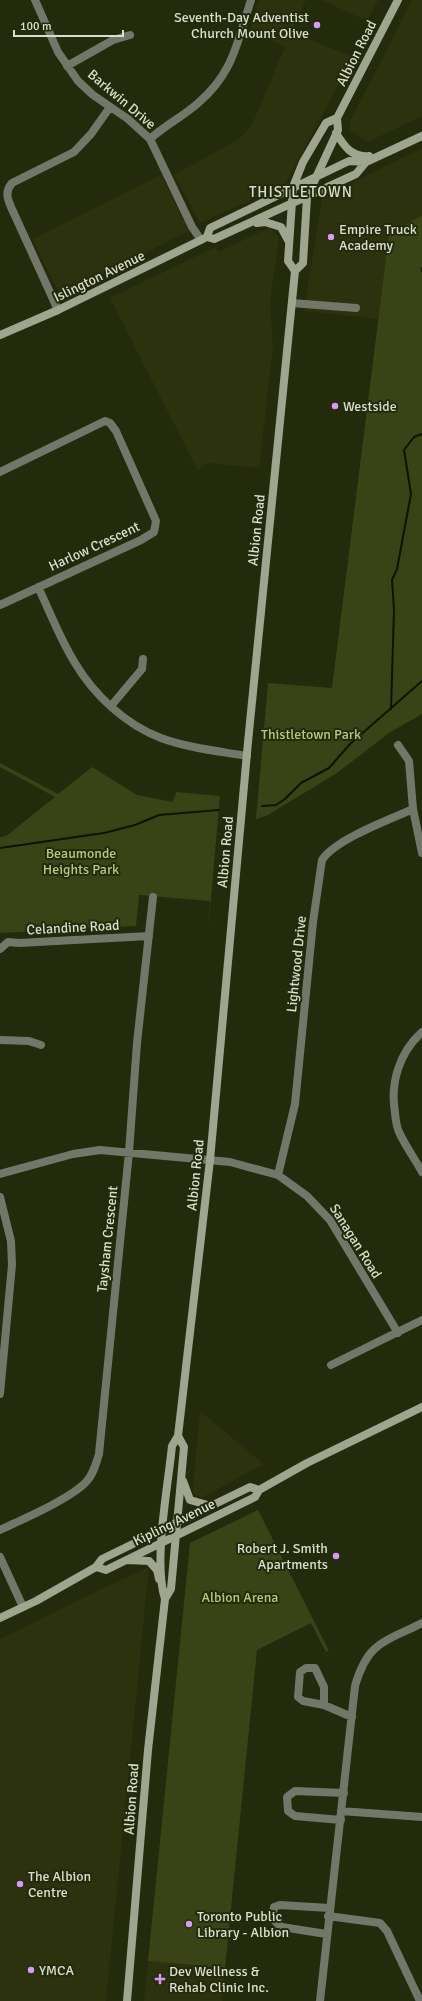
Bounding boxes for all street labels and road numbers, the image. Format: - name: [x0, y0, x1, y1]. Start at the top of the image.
- street label: Albion Road: [333, 17, 380, 89]
- street label: Barkwin Drive: [84, 66, 159, 133]
- street label: Islington Avenue: [51, 247, 148, 306]
- street label: Albion Road: [244, 494, 269, 567]
- street label: Harlow Crescent: [46, 518, 143, 575]
- street label: Albion Road: [214, 816, 237, 888]
- street label: Lightwood Drive: [283, 915, 310, 1013]
- street label: Celandine Road: [26, 917, 120, 938]
- street label: Albion Road: [183, 1139, 208, 1212]
- street label: Taysham Crescent: [93, 1185, 122, 1293]
- street label: Sanagan Road: [326, 1201, 385, 1282]
- street label: Kipling Avenue: [130, 1495, 218, 1550]
- street label: Albion Road: [121, 1763, 142, 1835]

